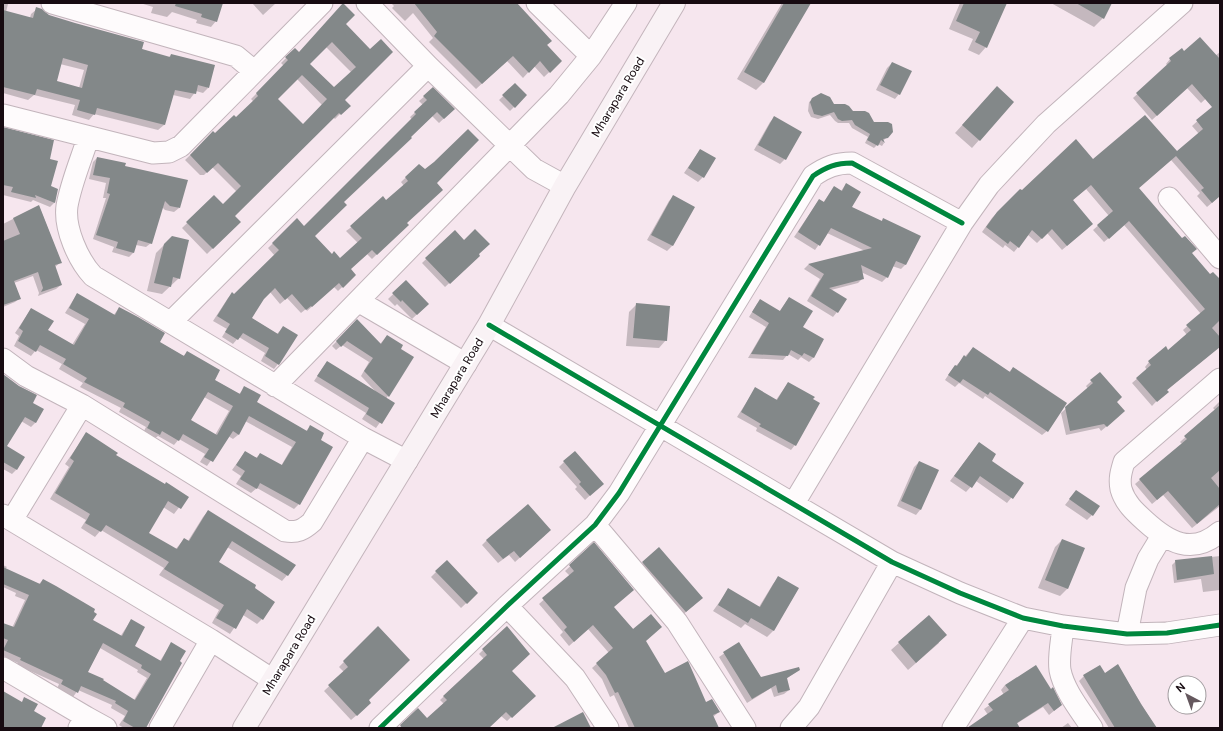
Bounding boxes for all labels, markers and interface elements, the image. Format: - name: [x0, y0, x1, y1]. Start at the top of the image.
- street label: Mharapara Road: [588, 54, 648, 140]
- street label: Mharapara Road: [427, 335, 487, 421]
- street label: Mharapara Road: [259, 612, 319, 698]
- north arrow: [1167, 675, 1207, 715]
- text: N: [1173, 680, 1188, 695]

